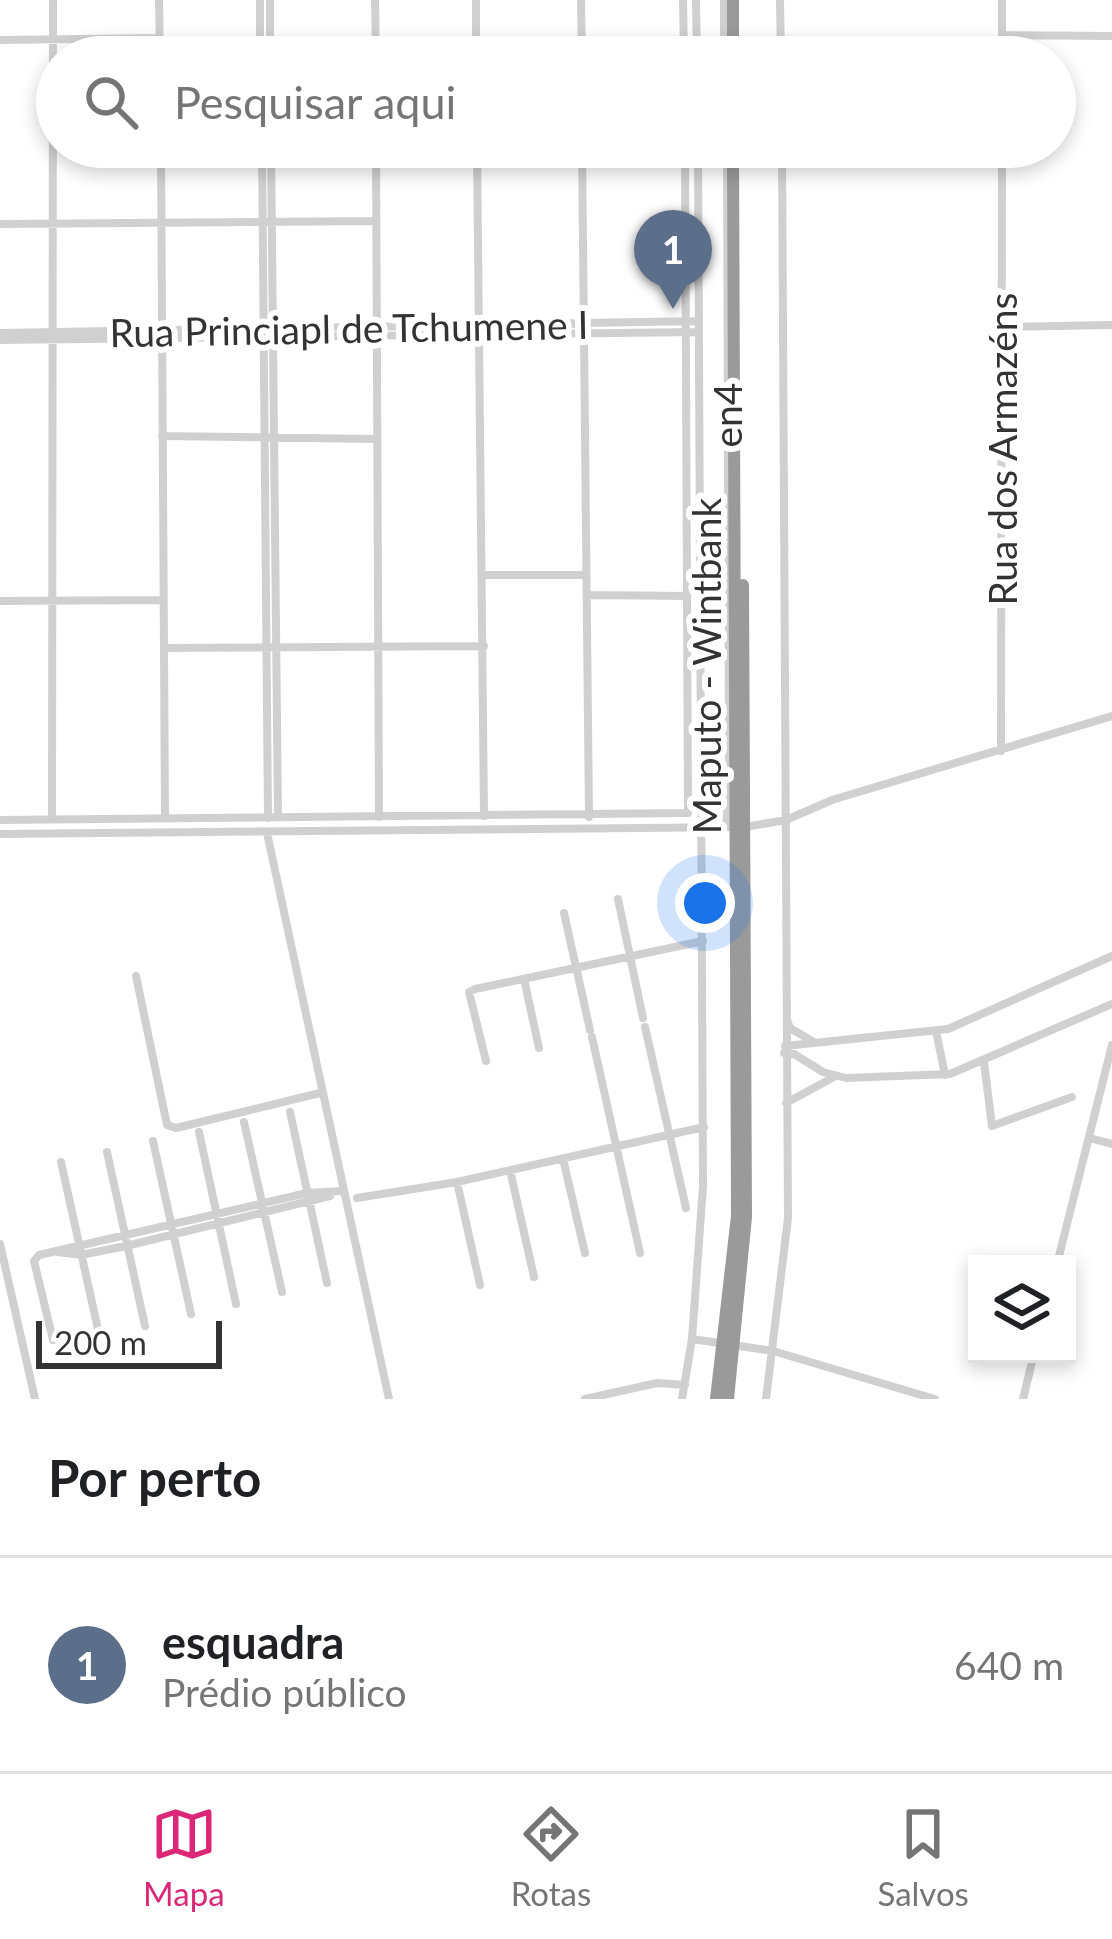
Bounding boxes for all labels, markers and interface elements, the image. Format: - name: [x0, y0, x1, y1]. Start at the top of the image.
- search box: [36, 36, 1076, 168]
- icon: search: [78, 69, 144, 135]
- text: Pesquisar aqui: [174, 75, 456, 129]
- pin: 1: [634, 210, 712, 309]
- street label: Rua dos Armazéns: [979, 293, 1025, 605]
- street label: Rua Princiapl de Tchumene I: [109, 301, 589, 355]
- street label: en4: [704, 383, 750, 447]
- street label: Maputo - Wintbank: [683, 498, 729, 834]
- your location: [675, 873, 735, 933]
- map controls: [968, 1255, 1076, 1363]
- button: layers: [968, 1255, 1076, 1363]
- scale bar: [36, 1315, 222, 1368]
- text: 200 m: [54, 1322, 147, 1362]
- text: Por perto: [48, 1447, 261, 1508]
- text: esquadra: [162, 1615, 344, 1669]
- text: 1: [76, 1642, 98, 1688]
- text: 640 m: [954, 1642, 1064, 1688]
- text: Prédio público: [162, 1669, 407, 1715]
- tab: Mapa: [143, 1801, 225, 1913]
- tab: Rotas: [511, 1801, 591, 1913]
- tab: Salvos: [877, 1801, 969, 1913]

